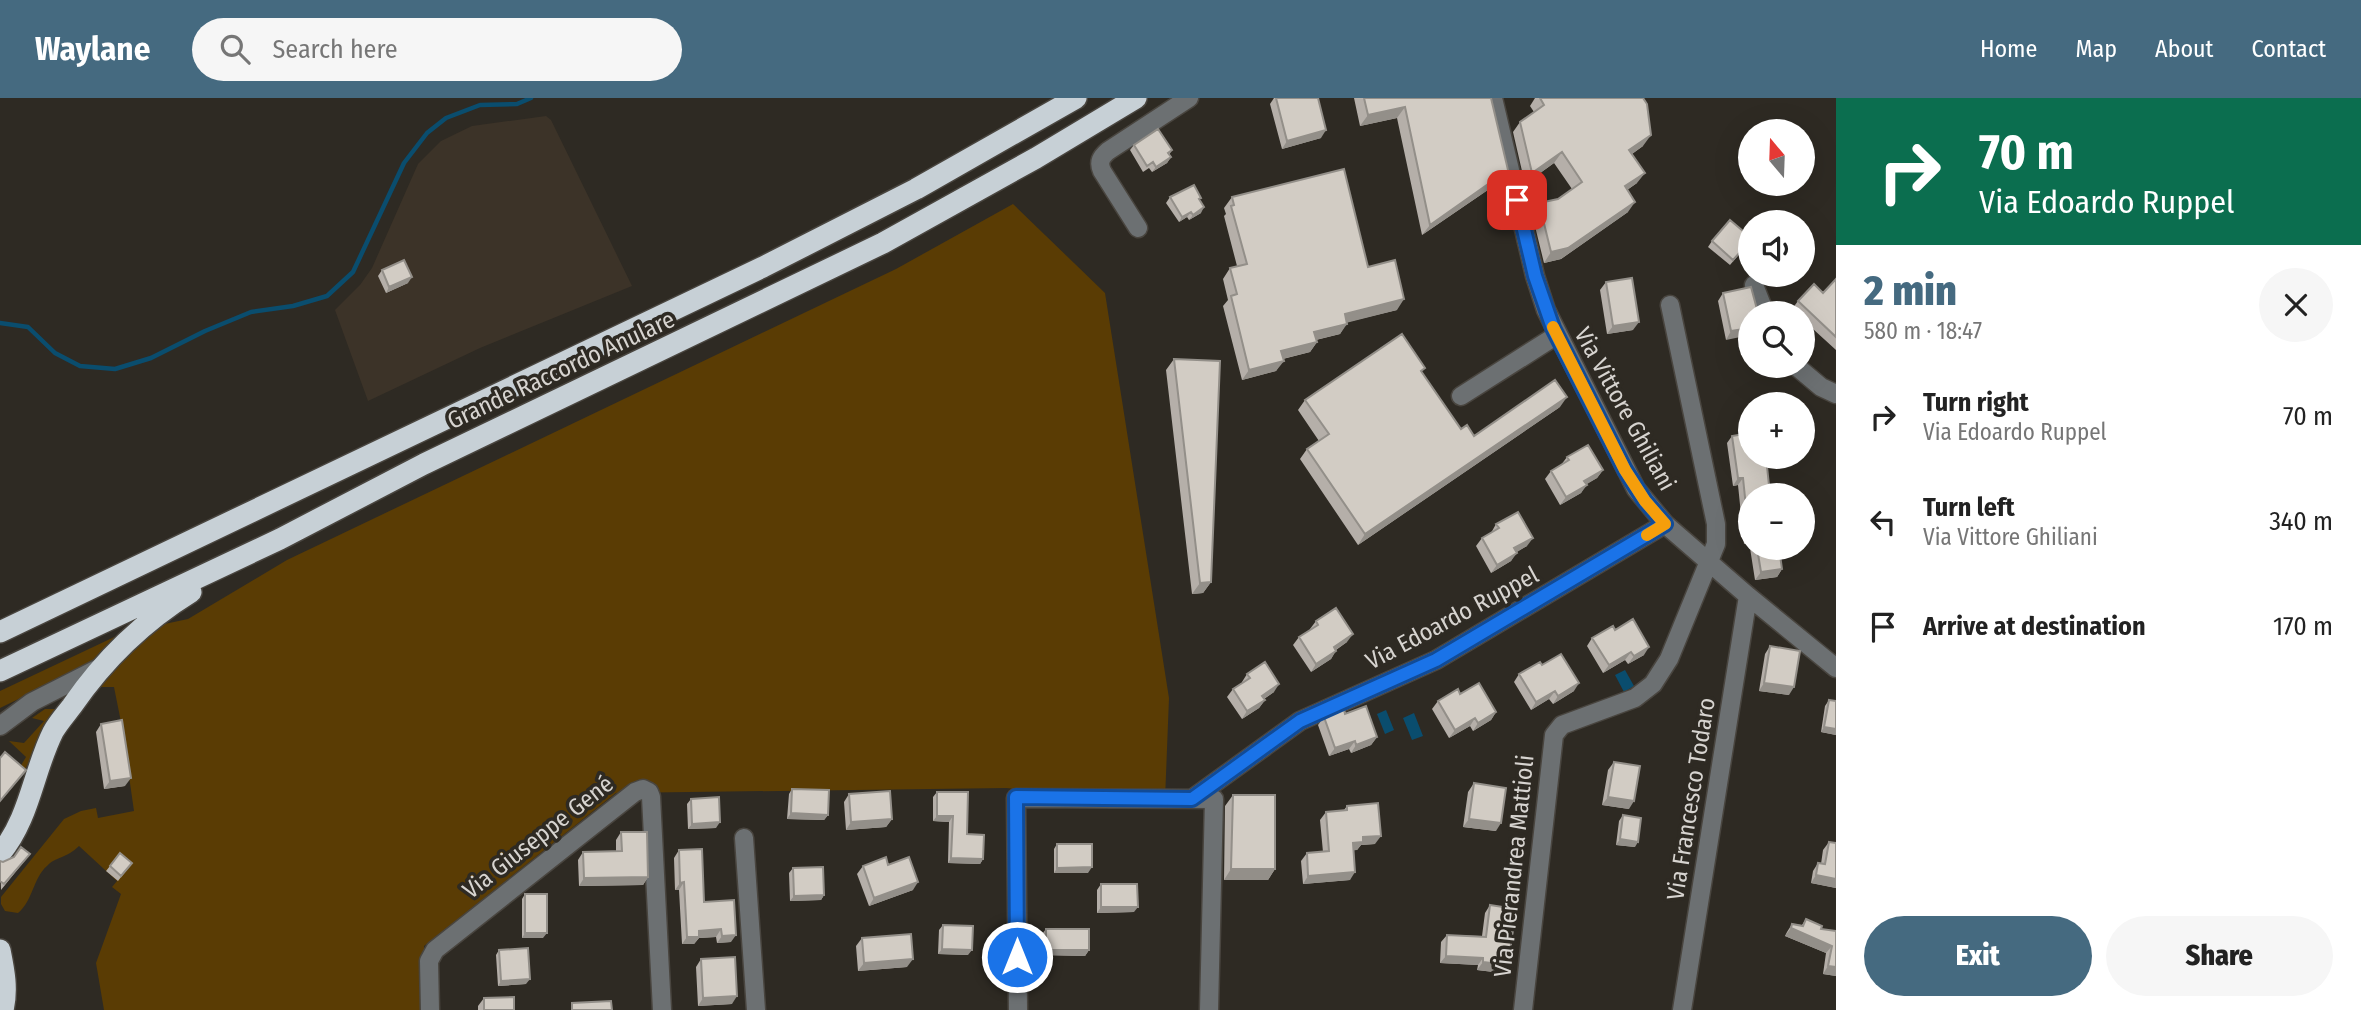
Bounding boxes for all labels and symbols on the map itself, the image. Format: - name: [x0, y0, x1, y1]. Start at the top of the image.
- north arrow: [1738, 119, 1815, 196]
- pin: [1487, 170, 1547, 230]
- street label: Grande Raccordo Anulare: [443, 305, 679, 435]
- street label: Via Vittore Ghiliani: [1569, 322, 1681, 496]
- street label: Via Edoardo Ruppel: [1361, 561, 1543, 675]
- street label: Via Francesco Todaro: [1661, 696, 1721, 902]
- street label: Via Pierandrea Mattioli: [1488, 753, 1540, 979]
- street label: Via Giuseppe Gené: [457, 770, 619, 904]
- position arrow: [980, 920, 1054, 994]

